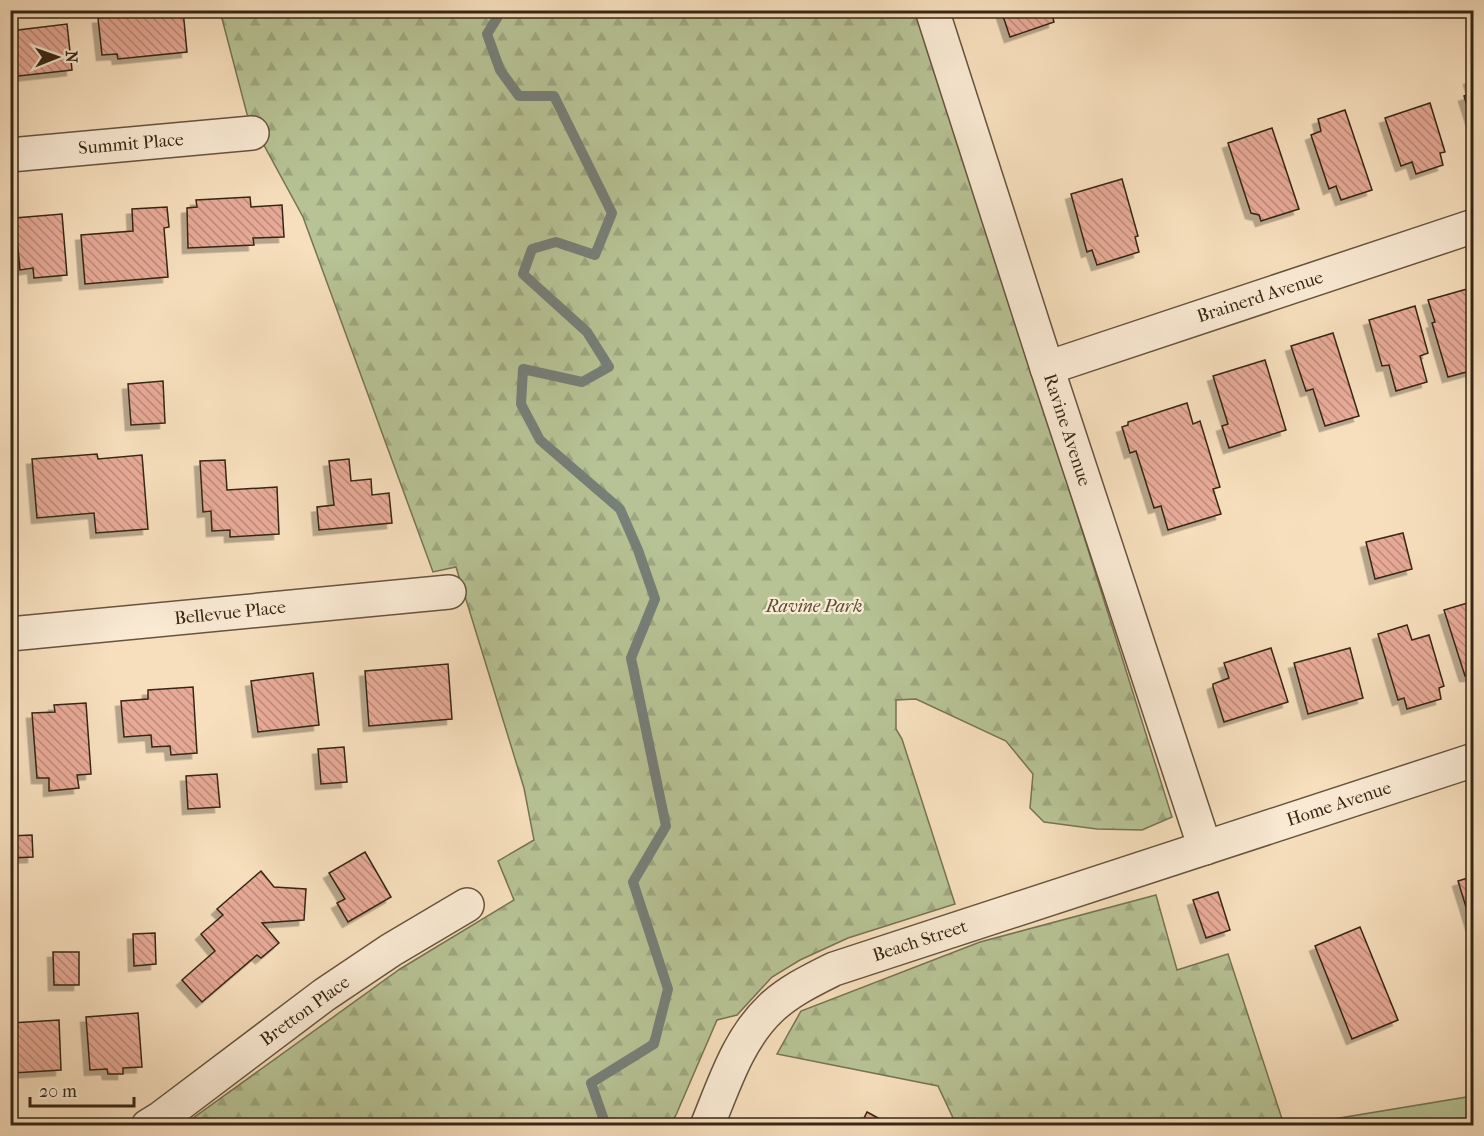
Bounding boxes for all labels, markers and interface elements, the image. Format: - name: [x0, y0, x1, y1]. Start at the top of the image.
- north arrow: [27, 27, 87, 87]
- text: N: [62, 51, 81, 64]
- street label: Summit Place: [77, 129, 185, 159]
- street label: Brainerd Avenue: [1194, 267, 1326, 327]
- street label: Ravine Avenue: [1039, 371, 1095, 489]
- park label: Ravine Park: [765, 596, 862, 617]
- street label: Bellevue Place: [173, 597, 287, 629]
- street label: Home Avenue: [1284, 777, 1394, 831]
- street label: Beach Street: [870, 916, 971, 966]
- street label: Bretton Place: [256, 971, 354, 1050]
- scale bar: [30, 1070, 134, 1108]
- text: 20 m: [39, 1081, 77, 1102]

